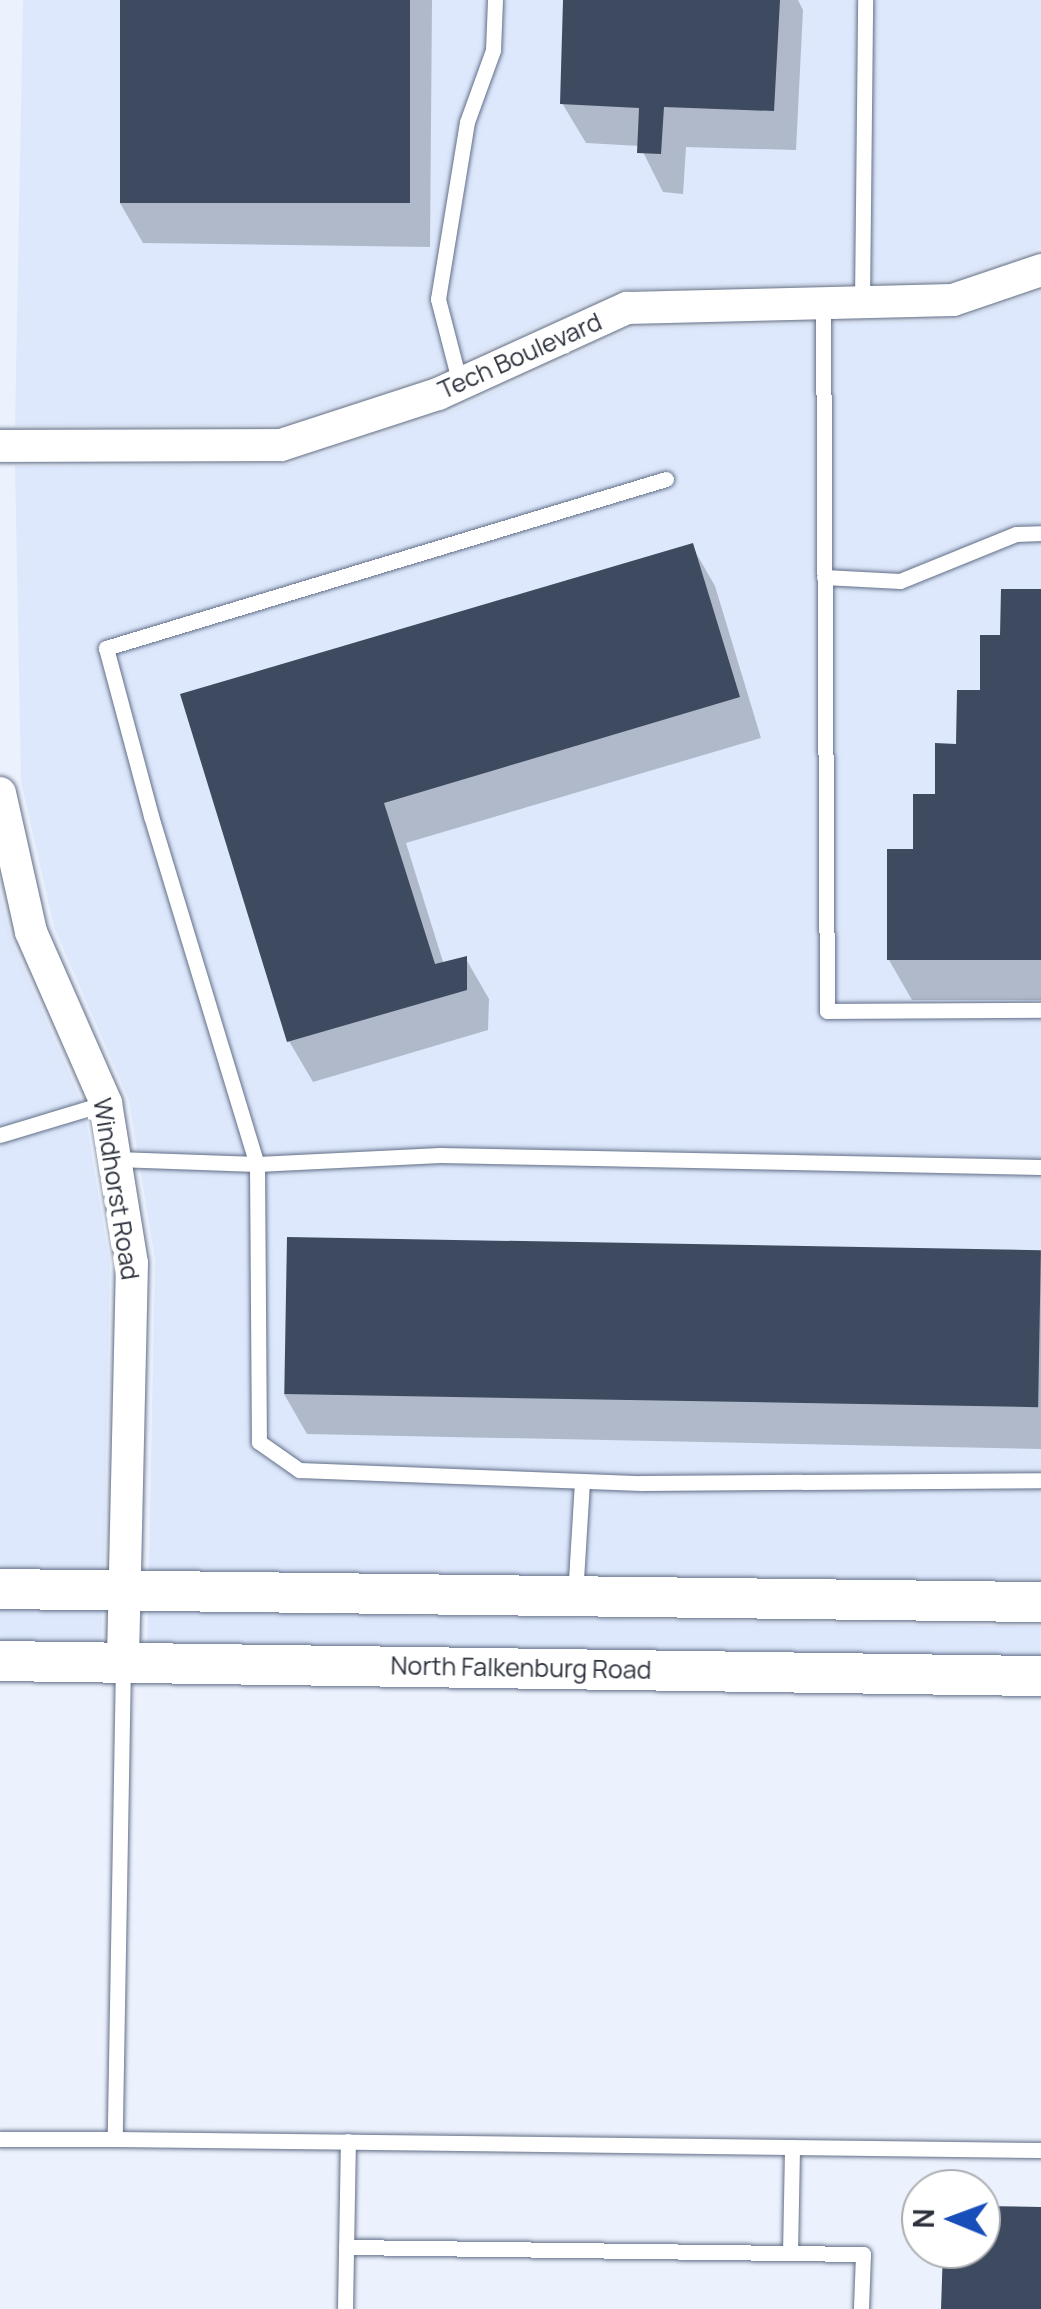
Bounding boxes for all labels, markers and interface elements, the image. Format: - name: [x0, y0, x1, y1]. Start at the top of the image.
- street label: Tech Boulevard: [434, 307, 606, 405]
- street label: Windhorst Road: [87, 1096, 145, 1282]
- street label: North Falkenburg Road: [390, 1651, 652, 1685]
- north arrow: [901, 2169, 1001, 2269]
- text: N: [904, 2208, 942, 2229]

